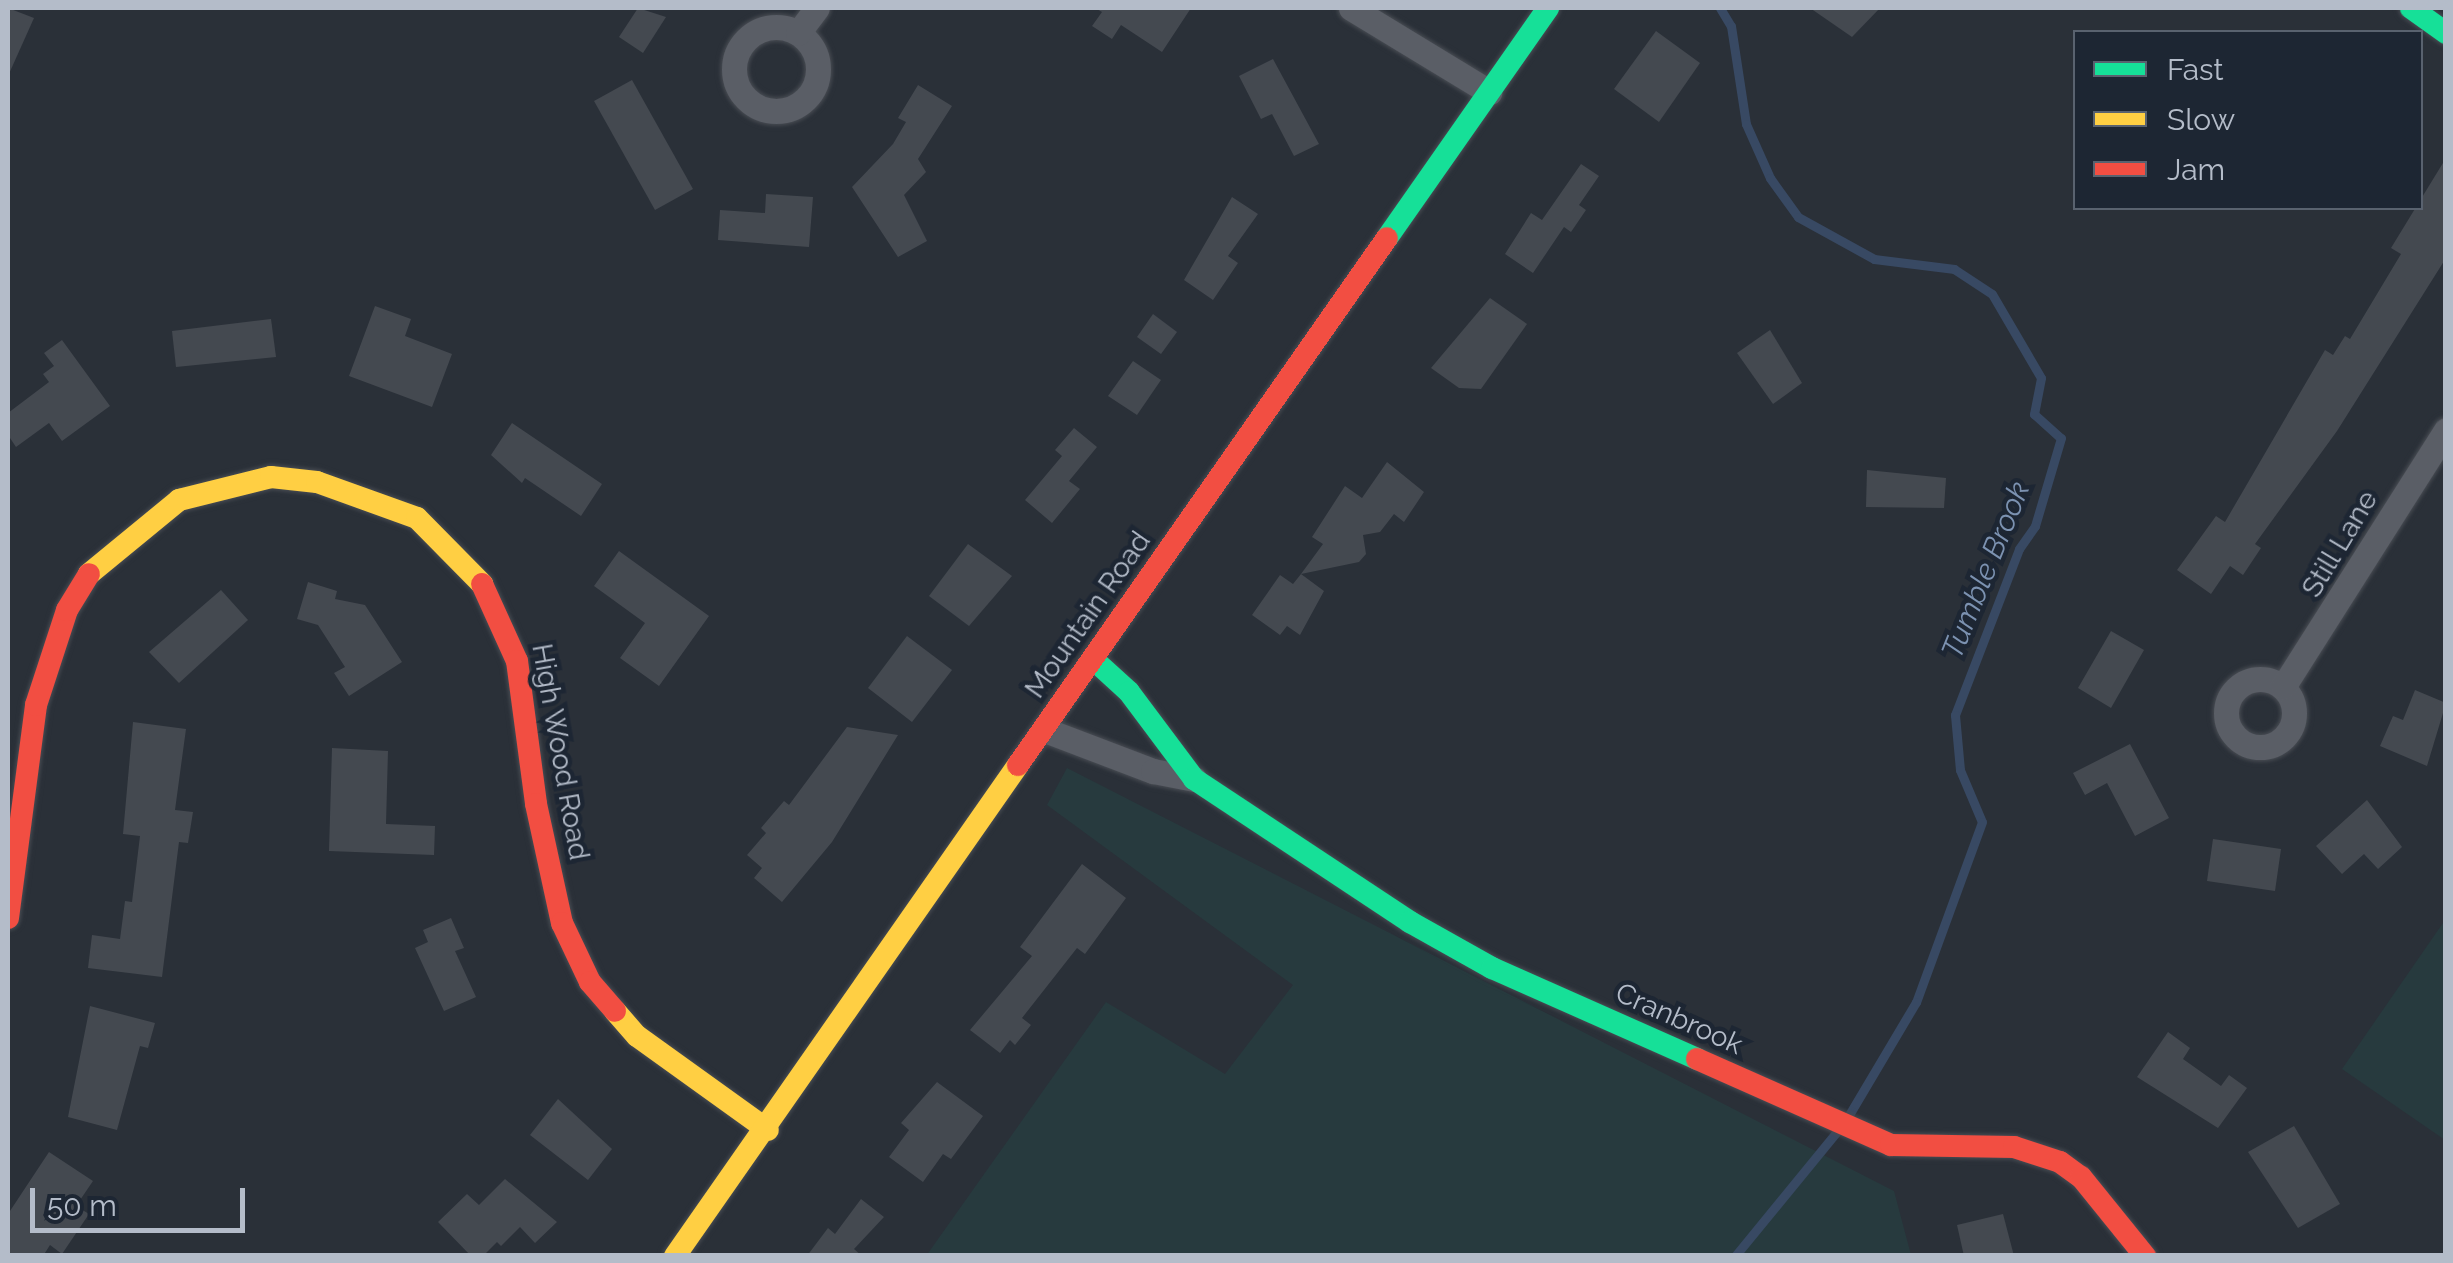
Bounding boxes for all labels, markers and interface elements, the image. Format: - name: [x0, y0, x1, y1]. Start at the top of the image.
- legend: [2073, 30, 2423, 210]
- text: Fast: [2167, 52, 2224, 87]
- text: Slow: [2167, 102, 2235, 137]
- text: Jam: [2167, 152, 2225, 187]
- water label: Tumble Brook: [1934, 476, 2038, 664]
- street label: Still Lane: [2295, 484, 2385, 604]
- street label: Mountain Road: [1018, 525, 1158, 705]
- street label: High Wood Road: [524, 641, 596, 863]
- street label: Cranbrook: [1610, 976, 1748, 1062]
- scale bar: [35, 1168, 250, 1230]
- text: 50 m: [47, 1188, 117, 1223]

